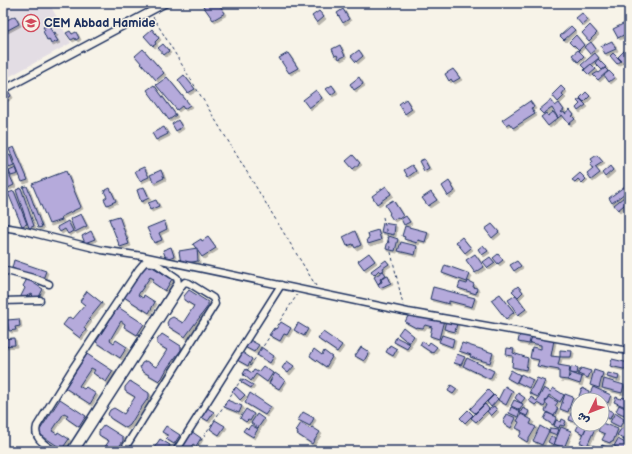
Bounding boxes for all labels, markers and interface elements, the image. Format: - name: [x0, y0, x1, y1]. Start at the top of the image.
- school or university icon: CEM Abbad Hamide: [21, 13, 41, 33]
- place label: CEM Abbad Hamide: [44, 16, 155, 31]
- north arrow: [570, 392, 610, 432]
- text: ش: [574, 410, 592, 427]

